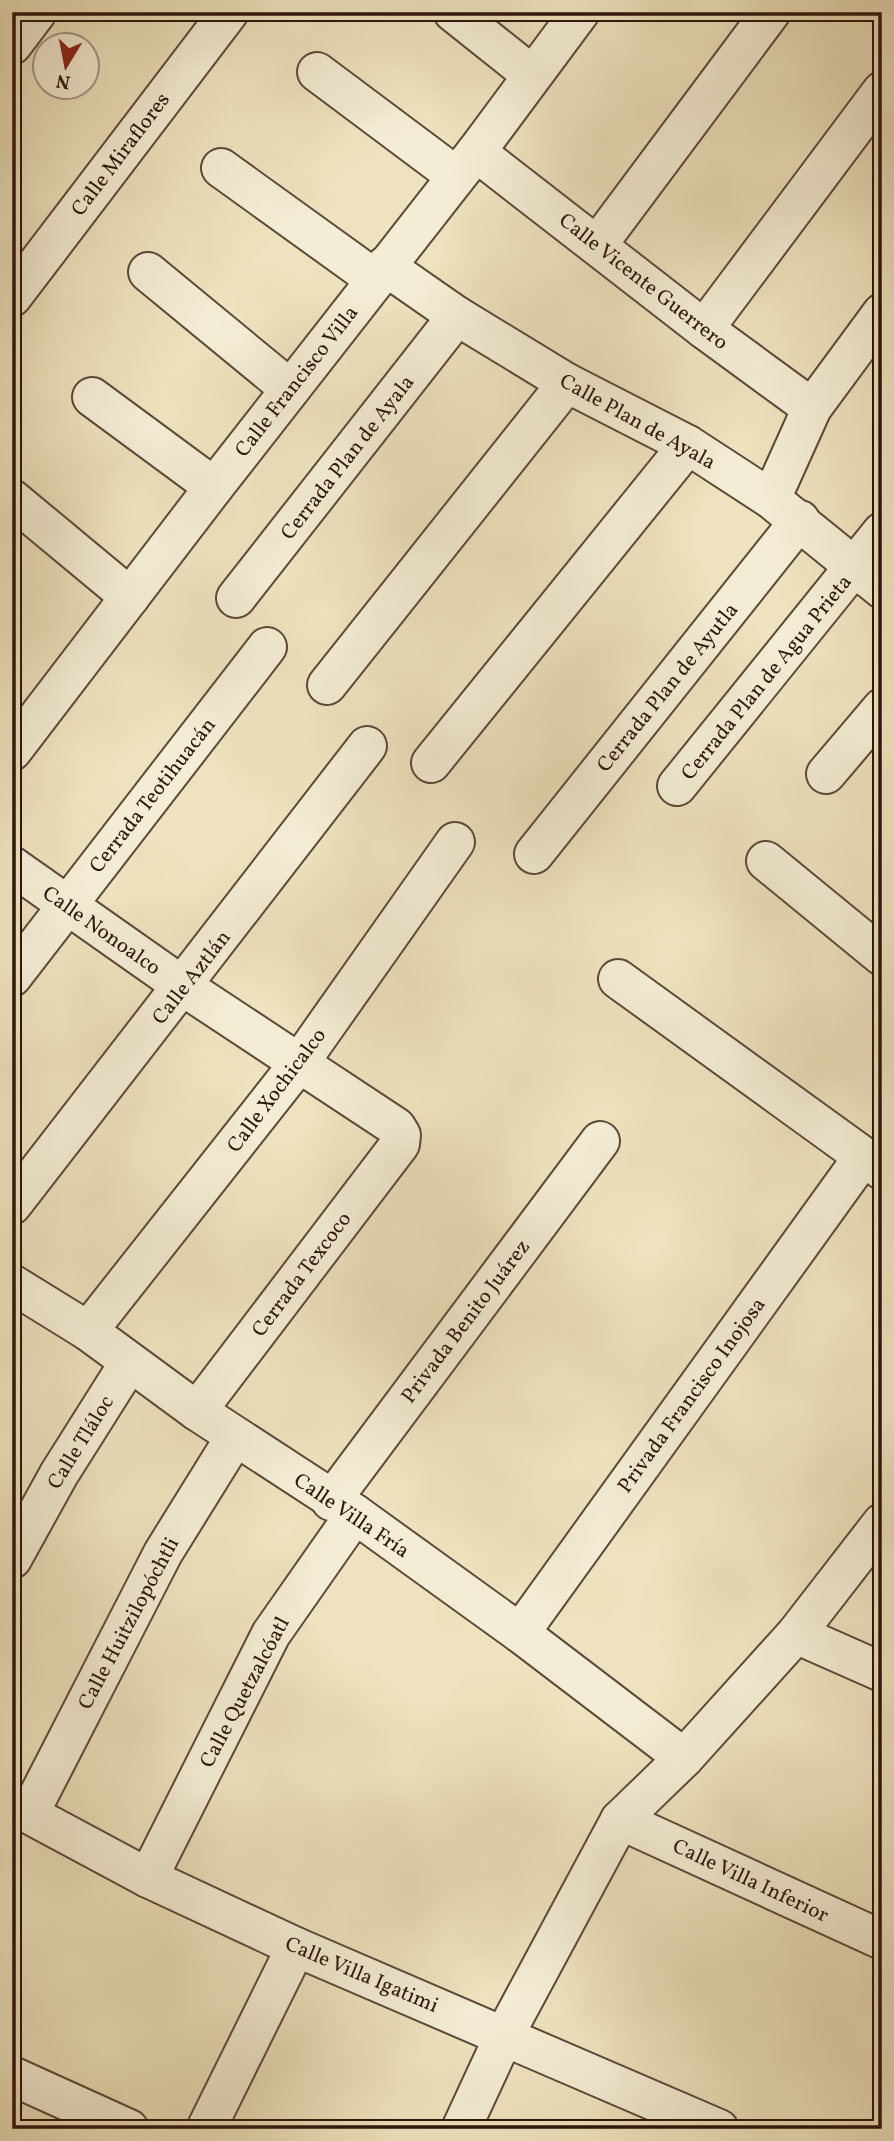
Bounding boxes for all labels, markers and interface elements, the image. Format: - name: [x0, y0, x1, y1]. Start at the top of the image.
- north arrow: [32, 32, 102, 102]
- text: N: [54, 67, 72, 95]
- street label: Calle Miraflores: [65, 87, 177, 223]
- street label: Calle Vicente Guerrero: [552, 207, 734, 358]
- street label: Calle Francisco Villa: [229, 300, 366, 464]
- street label: Calle Plan de Ayala: [554, 367, 721, 477]
- street label: Cerrada Plan de Ayala: [275, 369, 422, 546]
- street label: Cerrada Plan de Agua Prieta: [675, 569, 859, 787]
- street label: Cerrada Plan de Ayutla: [591, 597, 746, 779]
- street label: Cerrada Teotihuacán: [83, 712, 223, 880]
- street label: Calle Nonoalco: [36, 880, 166, 983]
- street label: Calle Aztlán: [146, 925, 238, 1031]
- street label: Calle Xochicalco: [221, 1023, 334, 1159]
- street label: Cerrada Texcoco: [245, 1206, 359, 1344]
- street label: Privada Benito Juárez: [395, 1234, 537, 1410]
- street label: Privada Francisco Inojosa: [611, 1292, 773, 1500]
- street label: Calle Tláloc: [41, 1390, 122, 1495]
- street label: Calle Villa Fría: [288, 1467, 415, 1566]
- street label: Calle Huitzilopóchtli: [72, 1533, 187, 1715]
- street label: Calle Quetzalcóatl: [193, 1612, 297, 1773]
- street label: Calle Villa Inferior: [667, 1832, 833, 1930]
- street label: Calle Villa Igatimi: [280, 1930, 443, 2021]

